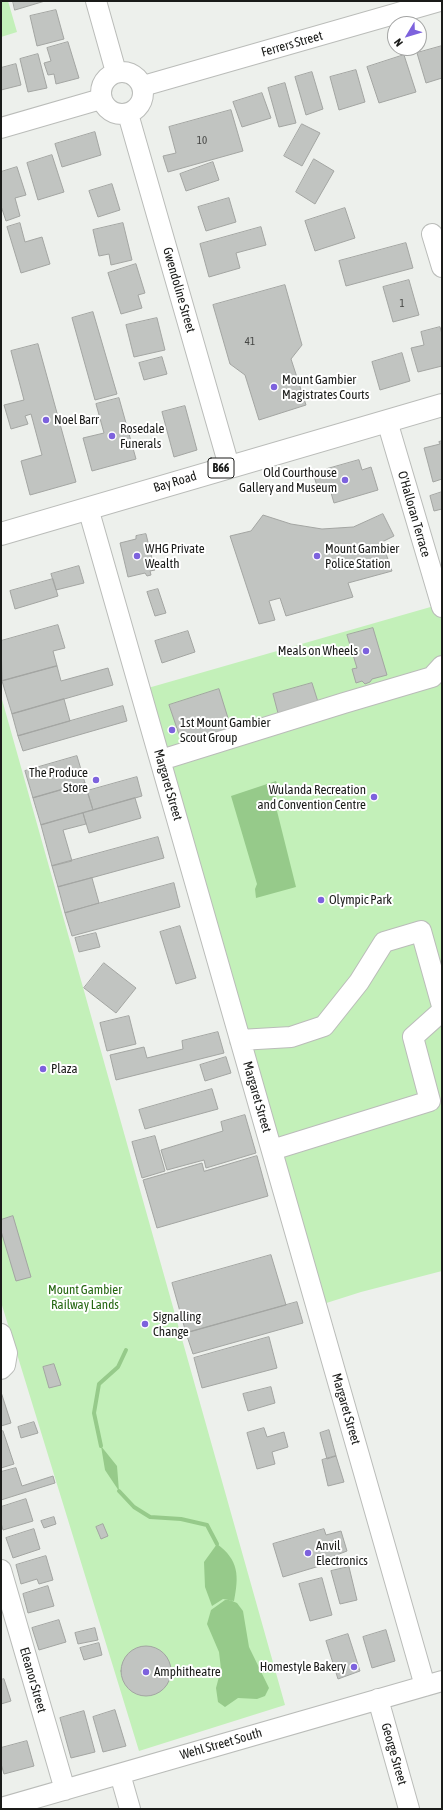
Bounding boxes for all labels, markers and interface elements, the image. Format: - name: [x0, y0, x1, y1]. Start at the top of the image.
- north arrow: [387, 16, 427, 56]
- street label: Ferrers Street: [259, 28, 325, 60]
- text: N: [392, 37, 405, 49]
- house number: 10: [197, 134, 207, 148]
- street label: Gwendoline Street: [159, 246, 199, 334]
- house number: 1: [399, 297, 405, 311]
- house number: 41: [245, 335, 255, 349]
- place label: Mount Gambier Magistrates Courts: [282, 372, 369, 403]
- marker: Mount Gambier Magistrates Courts: [269, 382, 279, 392]
- place label: Noel Barr: [54, 412, 99, 428]
- marker: Noel Barr: [41, 415, 51, 425]
- place label: Rosedale Funerals: [120, 421, 164, 452]
- marker: Rosedale Funerals: [107, 431, 117, 441]
- road number: B66: [208, 458, 234, 478]
- place label: Old Courthouse Gallery and Museum: [239, 465, 337, 496]
- street label: Bay Road: [152, 468, 198, 496]
- street label: O'Halloran Terrace: [394, 469, 434, 559]
- marker: Old Courthouse Gallery and Museum: [340, 475, 350, 485]
- place label: WHG Private Wealth: [145, 541, 205, 572]
- place label: Mount Gambier Police Station: [325, 541, 399, 572]
- marker: WHG Private Wealth: [132, 551, 142, 561]
- marker: Mount Gambier Police Station: [312, 551, 322, 561]
- place label: Meals on Wheels: [278, 643, 358, 659]
- marker: Meals on Wheels: [361, 646, 371, 656]
- place label: 1st Mount Gambier Scout Group: [180, 715, 270, 746]
- marker: 1st Mount Gambier Scout Group: [167, 725, 177, 735]
- street label: Margaret Street: [150, 748, 186, 822]
- place label: The Produce Store: [29, 765, 88, 796]
- marker: The Produce Store: [91, 775, 101, 785]
- place label: Wulanda Recreation and Convention Centre: [258, 782, 366, 813]
- marker: Wulanda Recreation and Convention Centre: [369, 792, 379, 802]
- place label: Olympic Park: [329, 892, 392, 908]
- marker: Olympic Park: [316, 895, 326, 905]
- street label: Margaret Street: [239, 1060, 275, 1134]
- place label: Plaza: [51, 1061, 78, 1077]
- marker: Plaza: [38, 1064, 48, 1074]
- park label: Mount Gambier Railway Lands: [48, 1282, 122, 1313]
- place label: Signalling Change: [153, 1309, 201, 1340]
- marker: Signalling Change: [140, 1319, 150, 1329]
- street label: Margaret Street: [328, 1372, 364, 1446]
- place label: Anvil Electronics: [316, 1538, 368, 1569]
- marker: Anvil Electronics: [303, 1548, 313, 1558]
- street label: Eleanor Street: [16, 1645, 50, 1715]
- place label: Homestyle Bakery: [260, 1659, 346, 1675]
- marker: Homestyle Bakery: [349, 1662, 359, 1672]
- place label: Amphitheatre: [154, 1664, 221, 1680]
- marker: Amphitheatre: [141, 1667, 151, 1677]
- street label: George Street: [378, 1721, 410, 1787]
- street label: Wehl Street South: [178, 1725, 264, 1763]

